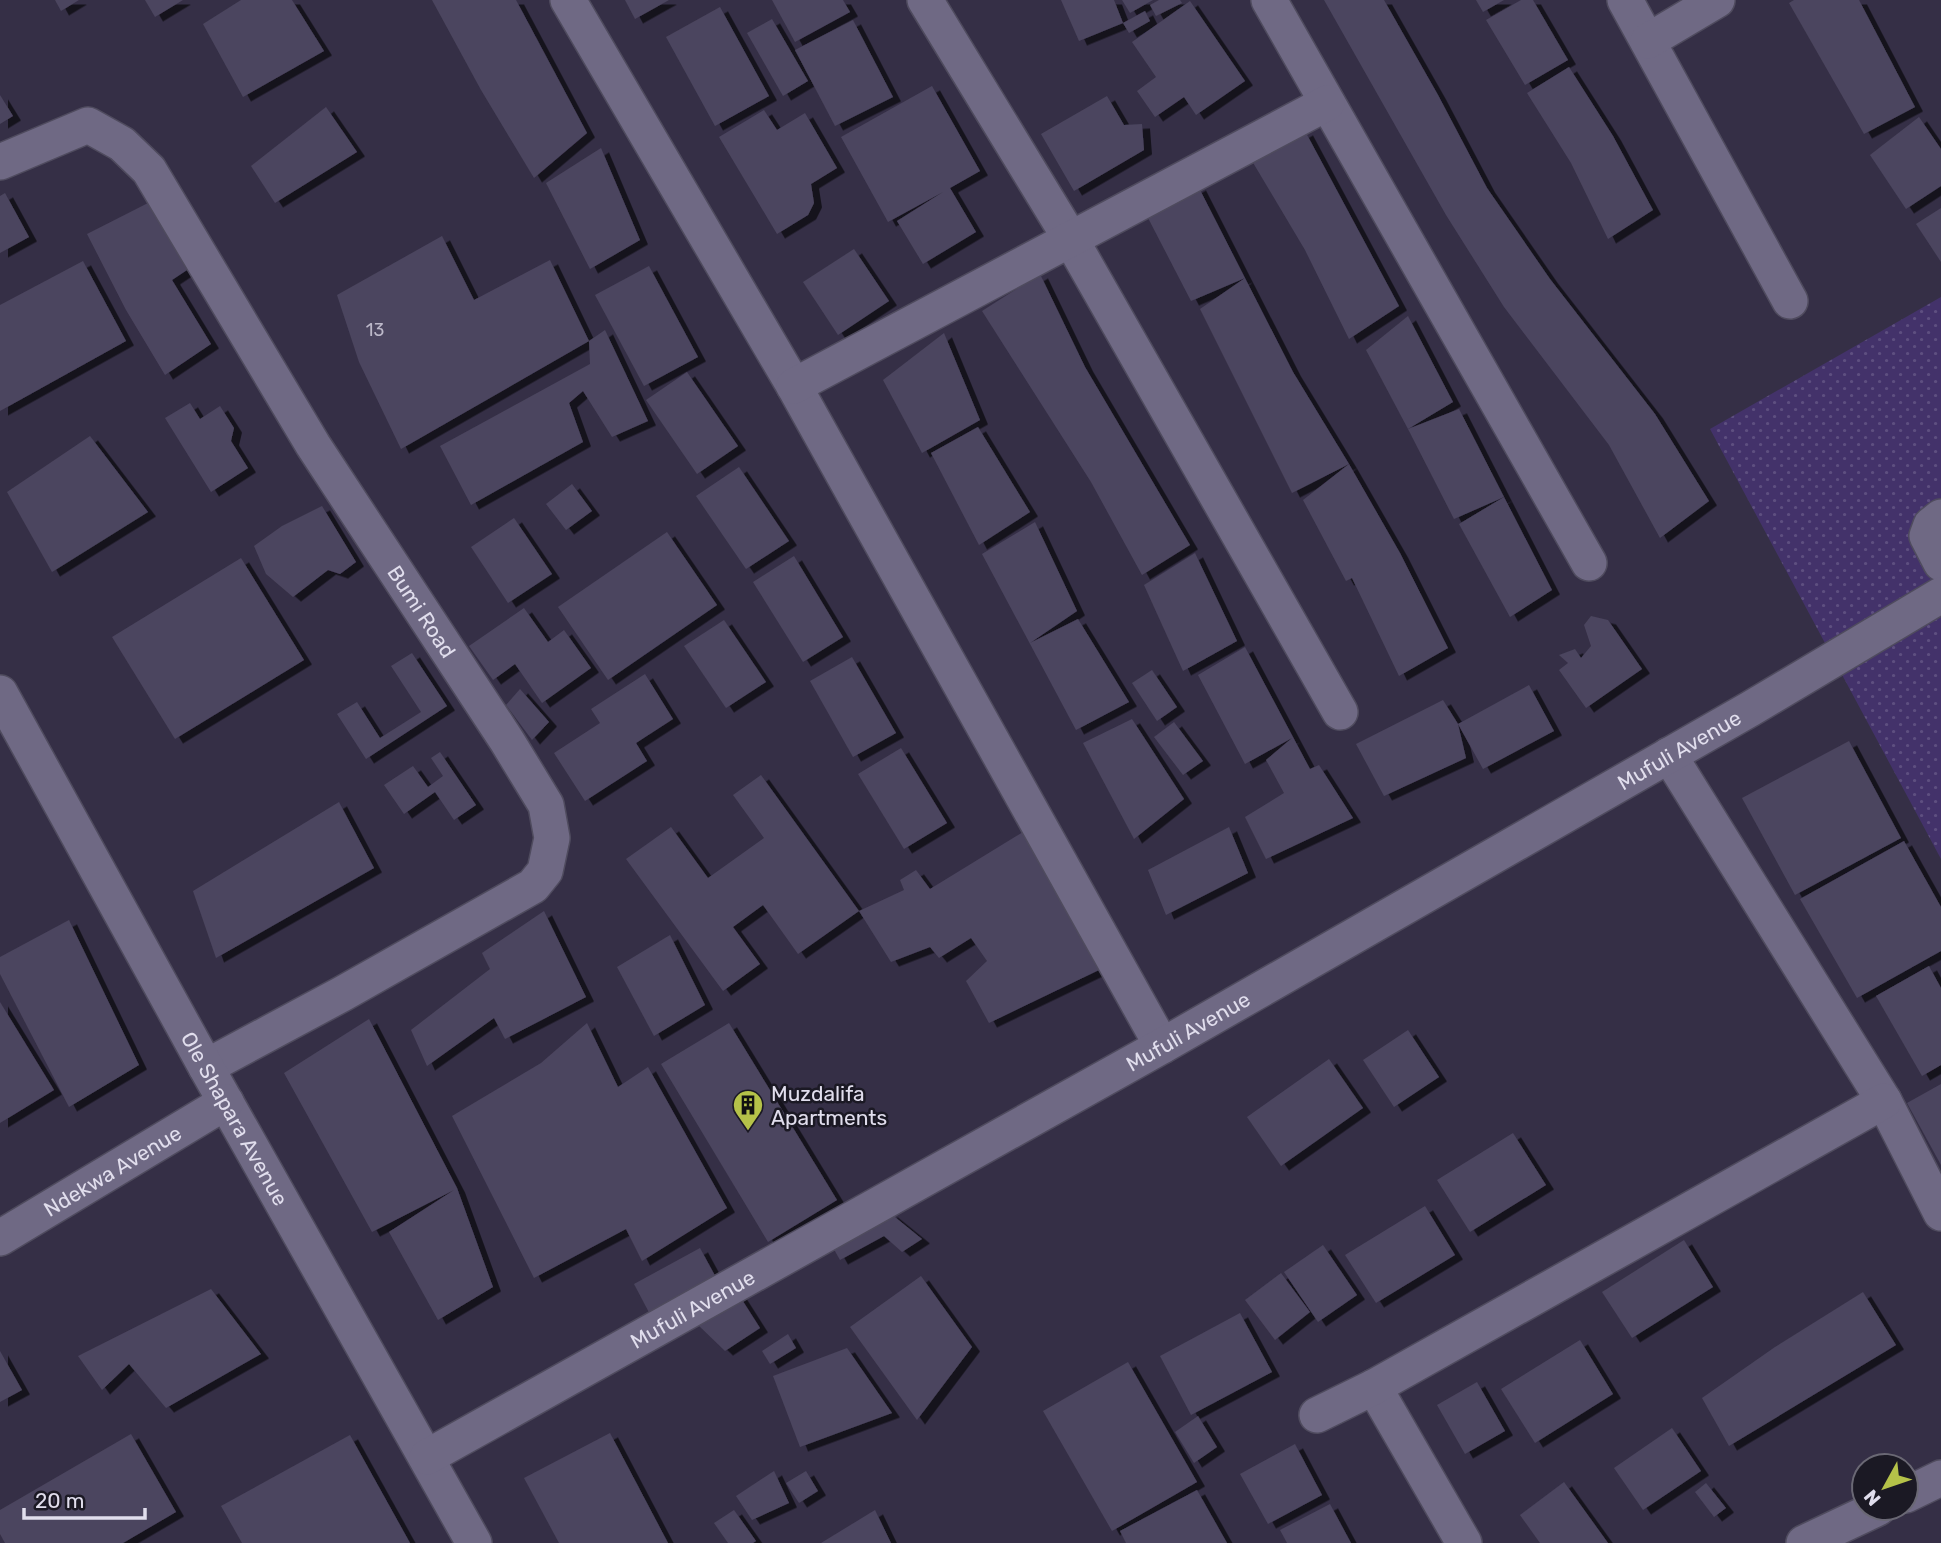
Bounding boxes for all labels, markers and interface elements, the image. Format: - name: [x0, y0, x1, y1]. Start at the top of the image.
- house number: 13: [366, 319, 384, 341]
- street label: Bumi Road: [383, 560, 461, 662]
- street label: Mufuli Avenue: [1613, 704, 1745, 795]
- street label: Mufuli Avenue: [1122, 986, 1254, 1076]
- street label: Ole Shapara Avenue: [176, 1027, 294, 1210]
- place label: Muzdalifa Apartments: [771, 1081, 887, 1130]
- building icon: Muzdalifa Apartments: [731, 1088, 765, 1132]
- street label: Ndekwa Avenue: [39, 1120, 186, 1221]
- street label: Mufuli Avenue: [626, 1264, 759, 1353]
- north arrow: [1850, 1452, 1920, 1522]
- scale bar: [24, 1476, 145, 1520]
- text: N: [1859, 1485, 1886, 1510]
- text: 20 m: [35, 1488, 84, 1513]

